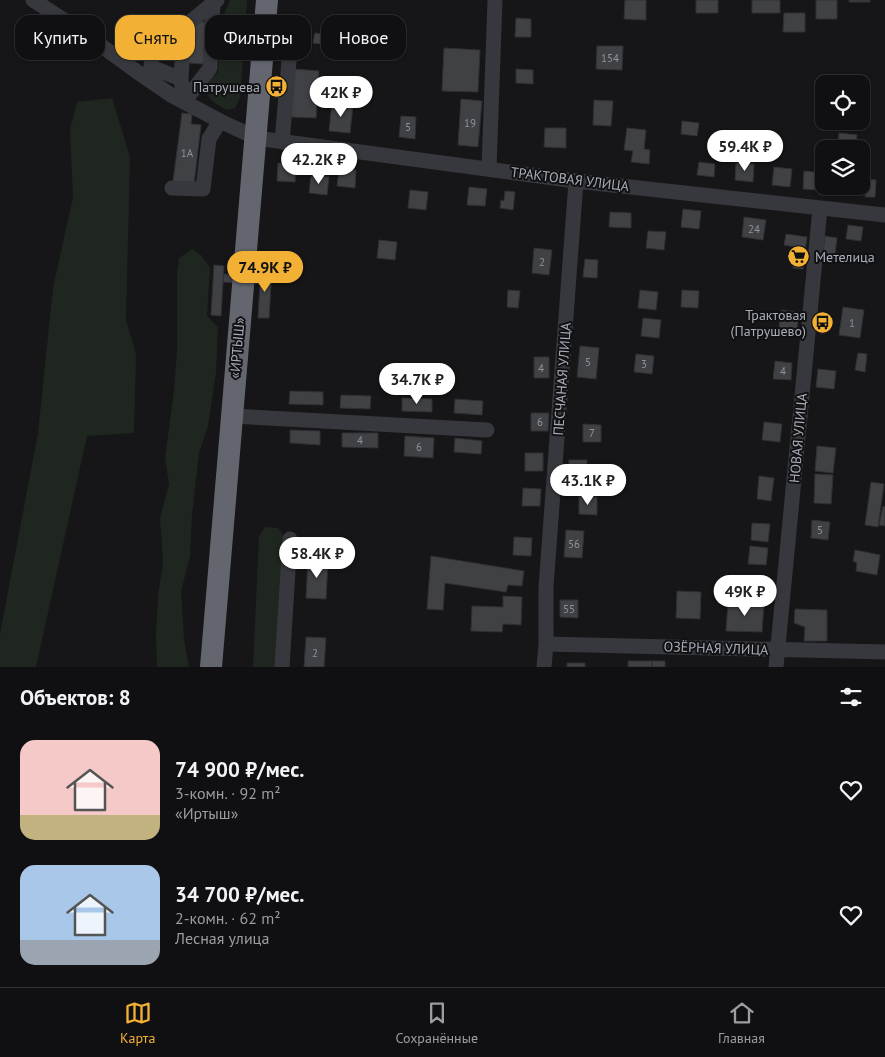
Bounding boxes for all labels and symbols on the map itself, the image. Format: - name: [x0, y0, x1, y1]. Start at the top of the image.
- house number: 154: [601, 51, 619, 65]
- bus stop icon: Патрушева: [264, 75, 288, 99]
- pin: 42K ₽: [306, 76, 376, 118]
- place label: Патрушева: [193, 78, 260, 96]
- house number: 19: [464, 116, 476, 130]
- house number: 5: [405, 120, 411, 134]
- pin: 59.4K ₽: [699, 130, 791, 172]
- pin: 42.2K ₽: [273, 142, 365, 185]
- house number: 1А: [181, 146, 194, 160]
- street label: ТРАКТОВАЯ УЛИЦА: [510, 163, 631, 195]
- house number: 24: [748, 222, 760, 236]
- supermarket icon: Метелица: [787, 245, 811, 269]
- place label: Метелица: [815, 248, 875, 266]
- pin: 74.9K ₽: [219, 250, 311, 293]
- house number: 2: [539, 255, 545, 269]
- place label: Трактовая (Патрушево): [731, 306, 806, 340]
- bus stop icon: Трактовая (Патрушево): [810, 311, 834, 335]
- street label: «ИРТЫШ»: [225, 316, 249, 379]
- house number: 1: [849, 316, 855, 330]
- street label: ПЕСЧАНАЯ УЛИЦА: [549, 321, 575, 436]
- house number: 5: [585, 355, 591, 369]
- house number: 3: [641, 357, 647, 371]
- house number: 4: [538, 361, 544, 375]
- pin: 34.7K ₽: [371, 362, 463, 405]
- house number: 4: [780, 364, 786, 378]
- street label: НОВАЯ УЛИЦА: [785, 392, 811, 484]
- house number: 6: [537, 415, 543, 429]
- house number: 7: [589, 426, 595, 440]
- house number: 4: [357, 433, 363, 447]
- house number: 6: [416, 440, 422, 454]
- pin: 43.1K ₽: [542, 464, 634, 506]
- house number: 5: [817, 523, 823, 537]
- pin: 58.4K ₽: [271, 536, 363, 579]
- house number: 56: [568, 537, 580, 551]
- pin: 49K ₽: [710, 574, 780, 617]
- house number: 55: [563, 602, 575, 616]
- street label: ОЗЁРНАЯ УЛИЦА: [663, 637, 769, 659]
- house number: 2: [312, 646, 318, 660]

